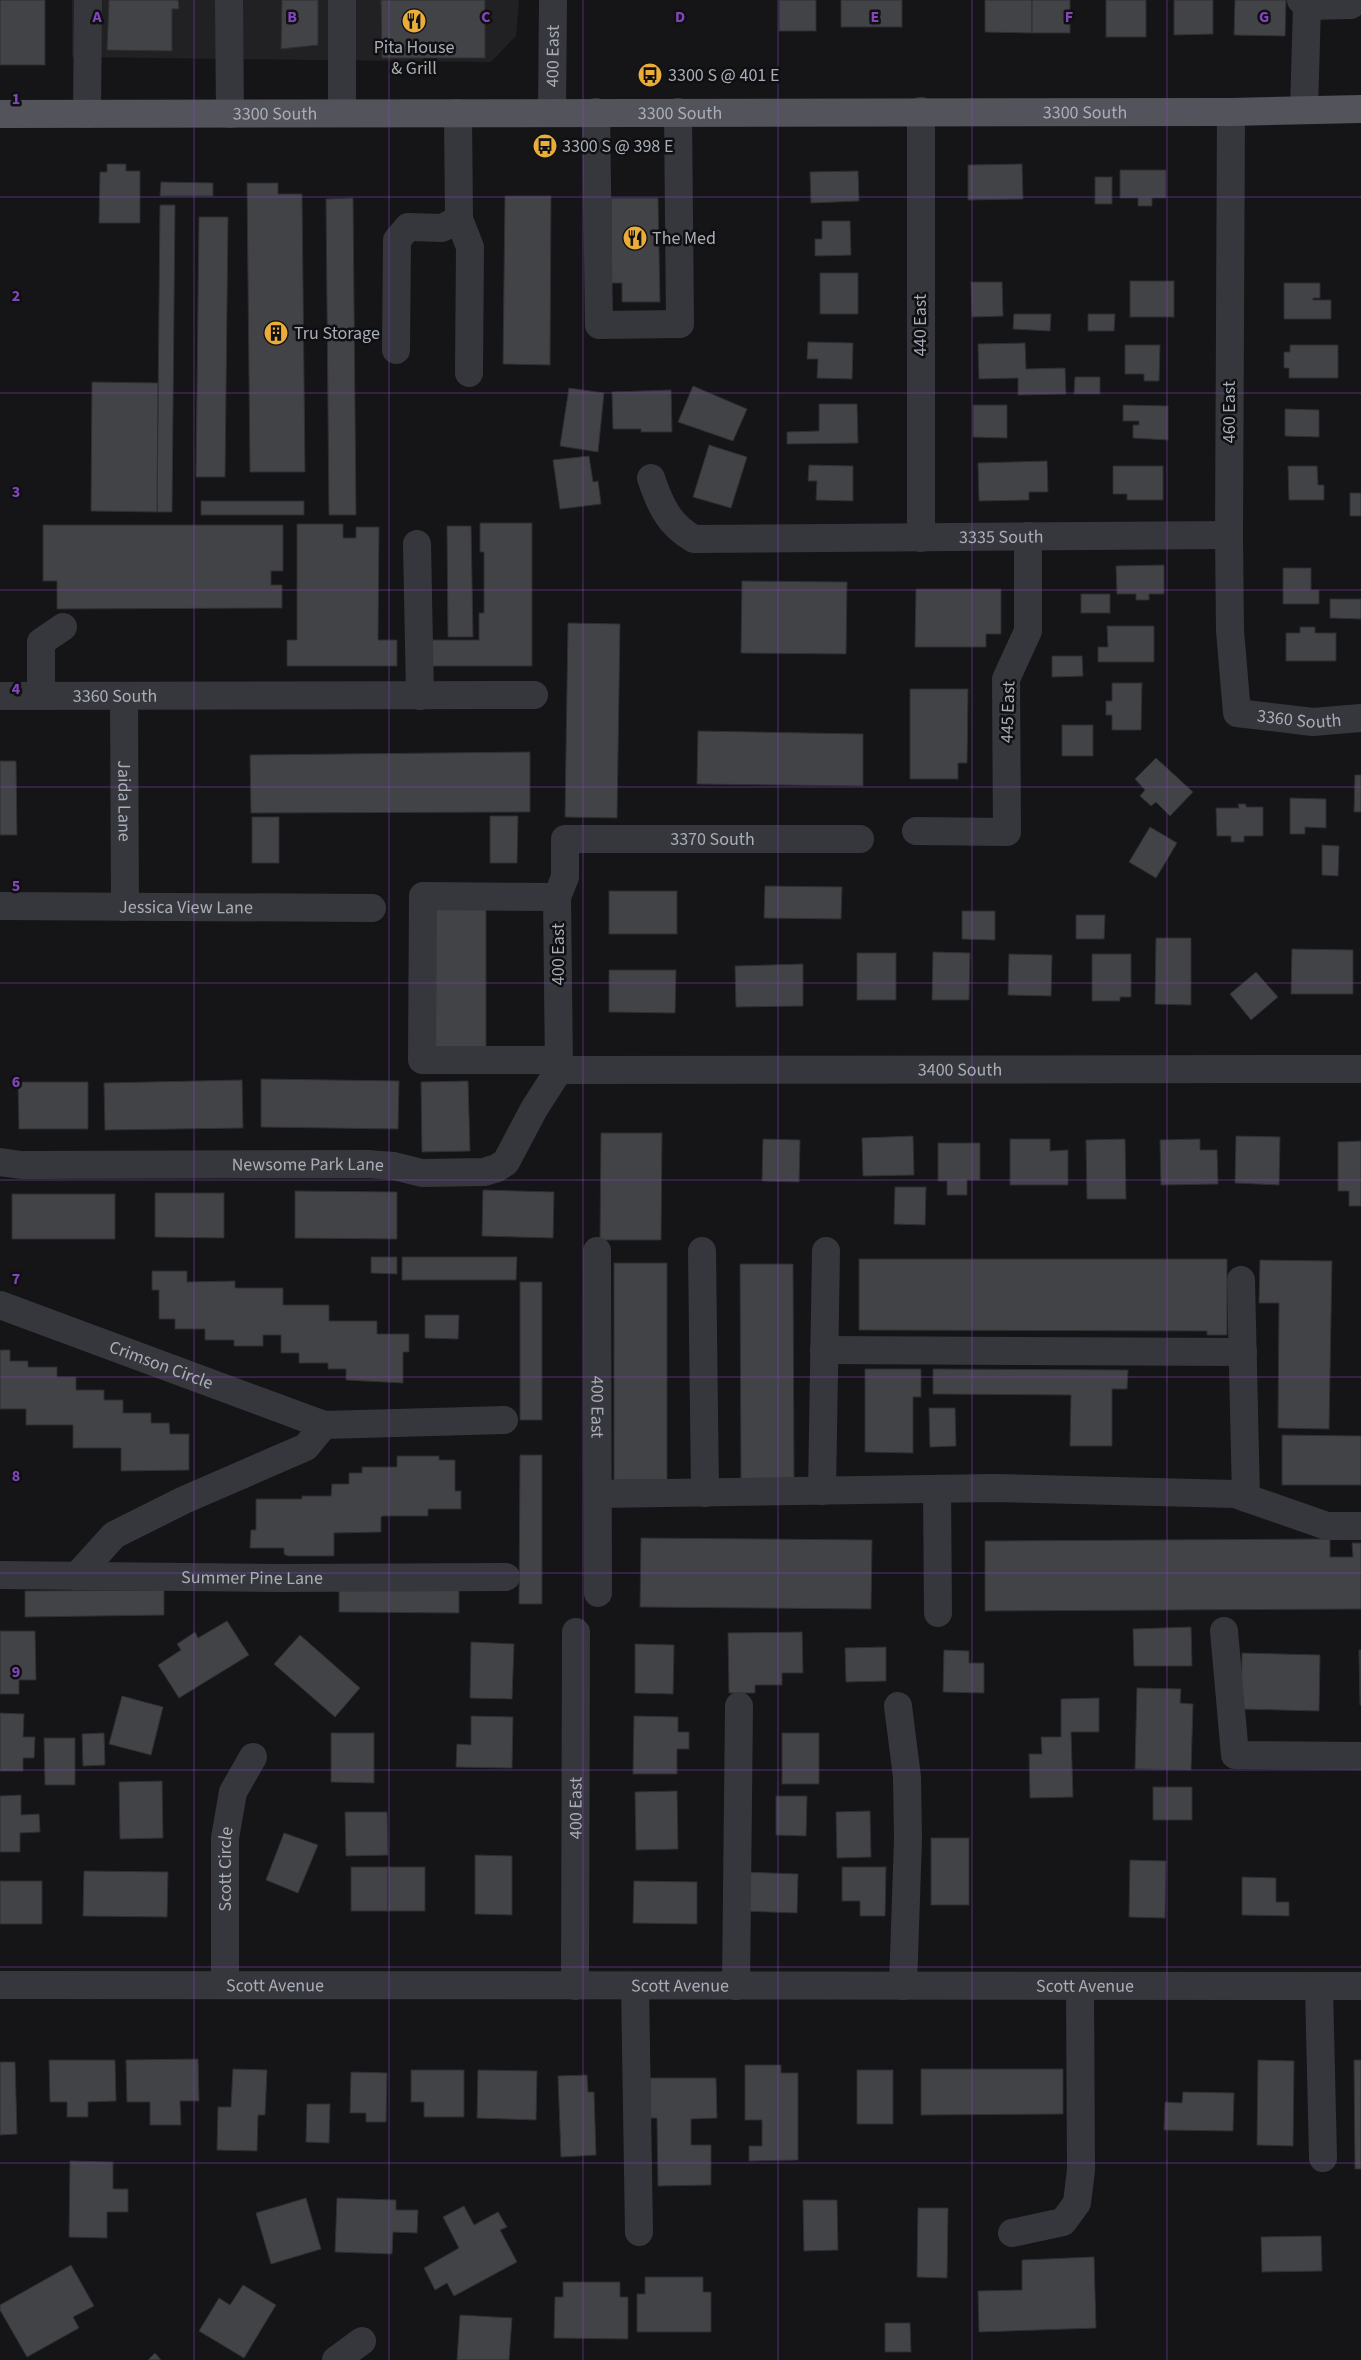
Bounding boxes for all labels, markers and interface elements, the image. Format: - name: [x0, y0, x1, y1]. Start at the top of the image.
- text: A: [91, 6, 102, 28]
- text: B: [287, 6, 297, 28]
- text: C: [481, 6, 491, 28]
- text: D: [675, 6, 685, 28]
- text: E: [871, 6, 879, 28]
- text: F: [1065, 6, 1073, 28]
- text: G: [1259, 6, 1269, 28]
- restaurant icon: Pita House & Grill: [401, 8, 427, 34]
- street label: 400 East: [540, 25, 565, 87]
- place label: Pita House & Grill: [374, 35, 454, 81]
- bus stop icon: 3300 S @ 401 E: [637, 62, 663, 88]
- place label: 3300 S @ 401 E: [668, 63, 779, 88]
- text: 1: [12, 88, 20, 110]
- street label: 3300 South: [638, 100, 722, 125]
- street label: 3300 South: [1043, 100, 1127, 125]
- street label: 3300 South: [233, 101, 317, 126]
- bus stop icon: 3300 S @ 398 E: [532, 133, 558, 159]
- place label: 3300 S @ 398 E: [562, 134, 673, 159]
- restaurant icon: The Med: [622, 225, 648, 251]
- place label: The Med: [652, 226, 716, 251]
- text: 2: [12, 285, 20, 307]
- street label: 440 East: [908, 294, 933, 356]
- building icon: Tru Storage: [263, 320, 289, 346]
- place label: Tru Storage: [294, 321, 380, 346]
- street label: 460 East: [1217, 381, 1242, 443]
- text: 3: [12, 481, 20, 503]
- street label: 3335 South: [959, 524, 1044, 550]
- text: 4: [12, 678, 21, 700]
- street label: 445 East: [994, 680, 1022, 744]
- street label: 3360 South: [73, 683, 157, 708]
- street label: 3360 South: [1256, 703, 1342, 735]
- street label: Jaida Lane: [112, 760, 137, 842]
- street label: 3370 South: [670, 827, 755, 852]
- text: 5: [12, 875, 20, 897]
- street label: Jessica View Lane: [119, 894, 253, 920]
- street label: 400 East: [546, 923, 571, 985]
- street label: 3400 South: [918, 1057, 1002, 1082]
- text: 6: [12, 1071, 20, 1093]
- street label: Newsome Park Lane: [232, 1151, 385, 1178]
- text: 7: [12, 1268, 20, 1290]
- street label: Crimson Circle: [106, 1334, 217, 1395]
- street label: 400 East: [585, 1376, 610, 1438]
- text: 8: [12, 1465, 20, 1487]
- street label: Summer Pine Lane: [181, 1564, 323, 1591]
- text: 9: [12, 1661, 20, 1683]
- street label: 400 East: [563, 1777, 588, 1839]
- street label: Scott Circle: [212, 1825, 239, 1911]
- street label: Scott Avenue: [226, 1973, 324, 1998]
- street label: Scott Avenue: [631, 1973, 729, 1998]
- street label: Scott Avenue: [1036, 1973, 1134, 1998]

